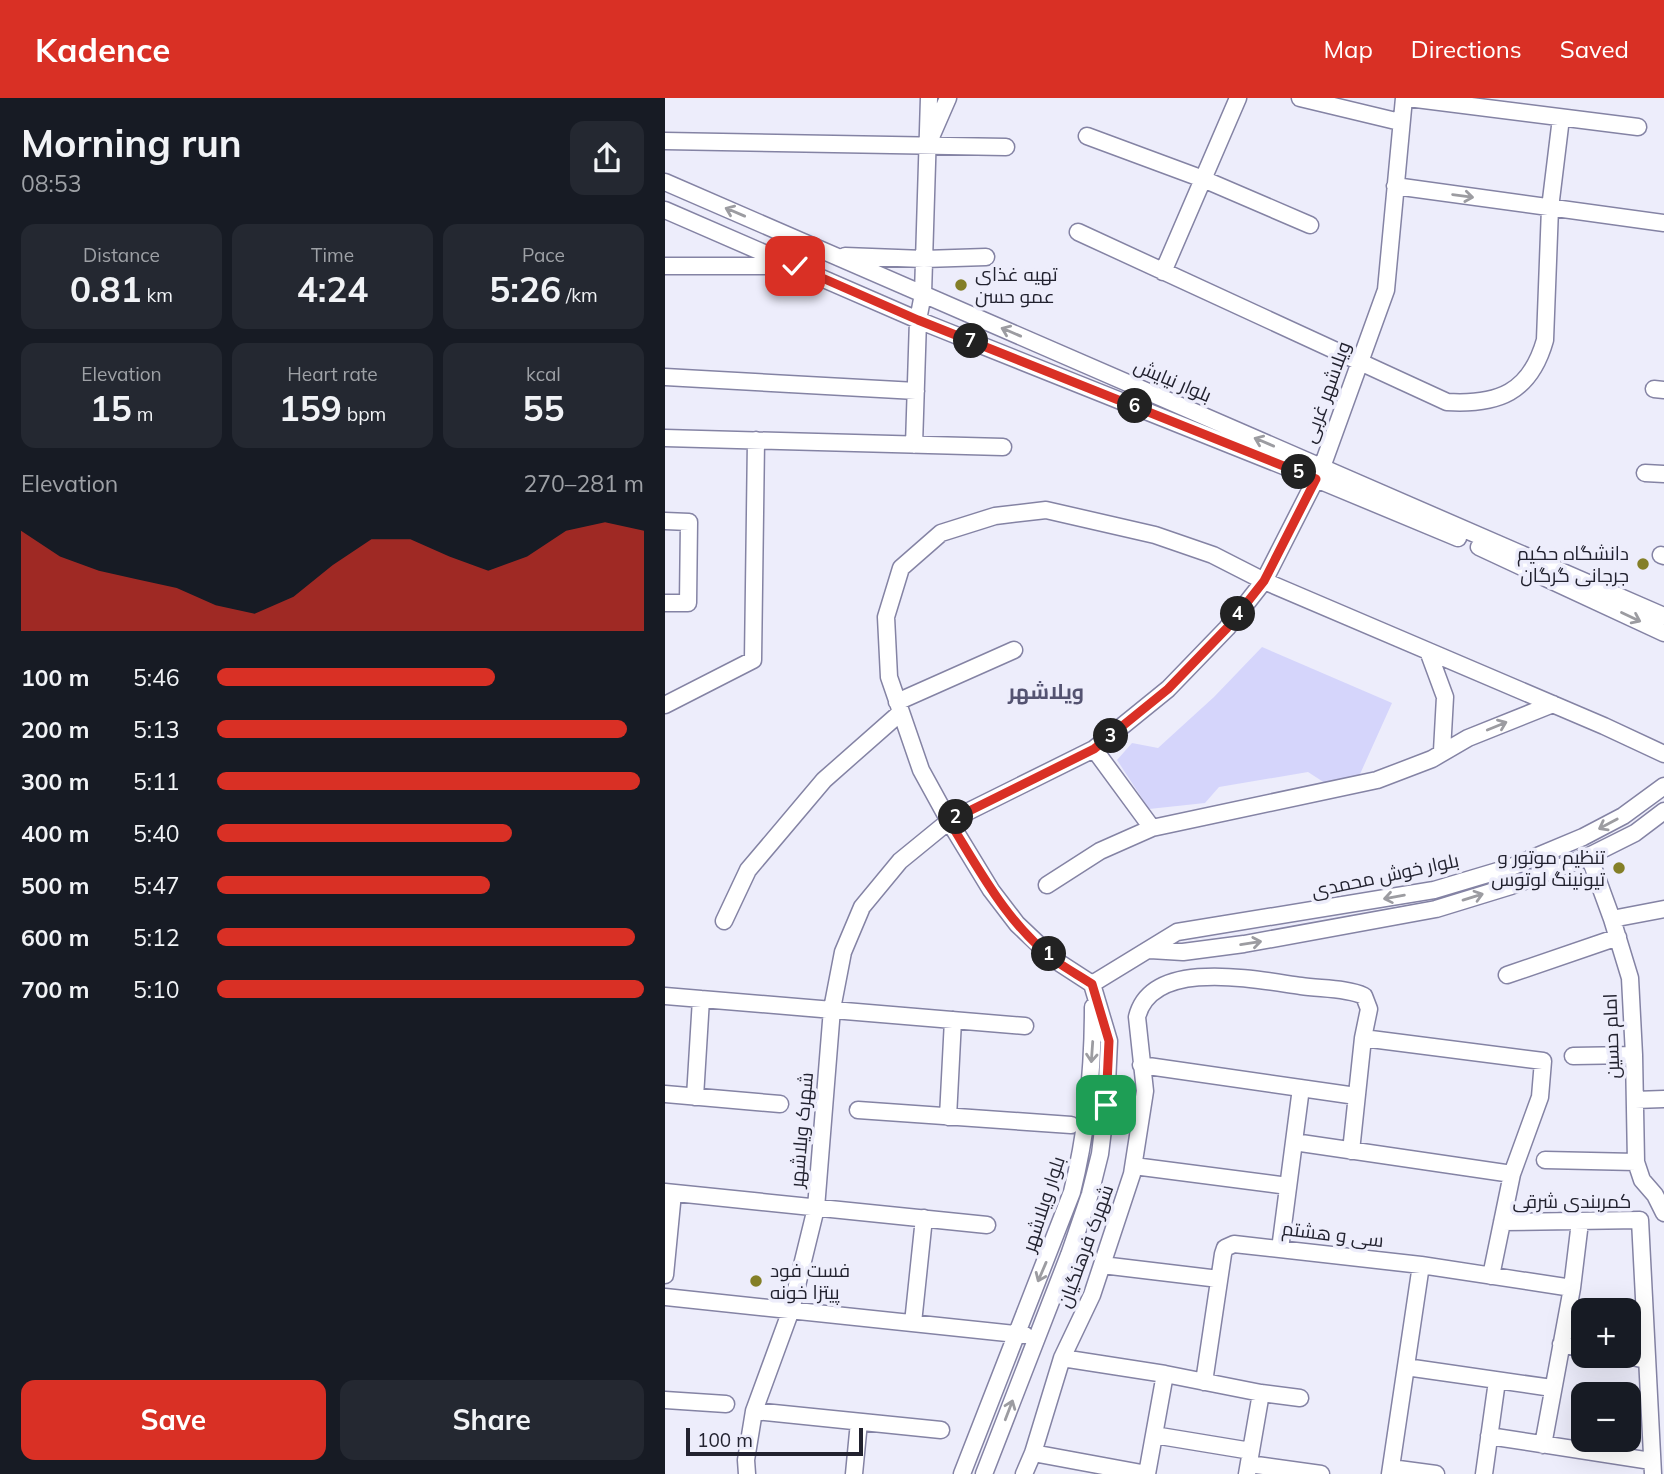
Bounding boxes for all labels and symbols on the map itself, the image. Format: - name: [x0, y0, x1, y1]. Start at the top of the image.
- one-way arrow: [1451, 190, 1473, 203]
- one-way arrow: [724, 205, 746, 218]
- pin: [765, 236, 825, 296]
- place label: تهیه غذای عمو حسن: [975, 262, 1058, 308]
- marker: تهیه غذای عمو حسن: [953, 277, 969, 293]
- pin: 7: [953, 324, 989, 358]
- one-way arrow: [1000, 325, 1022, 338]
- street label: ویلاشهر غربی: [1297, 338, 1355, 446]
- street label: بلوار نیایش: [1131, 353, 1215, 407]
- pin: 6: [1117, 388, 1153, 424]
- one-way arrow: [1254, 435, 1276, 448]
- pin: 5: [1281, 454, 1317, 490]
- place label: دانشگاه حکیم جرجانی گرگان: [1517, 541, 1629, 587]
- marker: دانشگاه حکیم جرجانی گرگان: [1635, 556, 1651, 572]
- pin: 4: [1221, 596, 1255, 632]
- one-way arrow: [1620, 611, 1641, 625]
- district label: ویلاشهر: [1007, 678, 1084, 705]
- pin: 3: [1093, 718, 1129, 754]
- one-way arrow: [1485, 719, 1507, 732]
- pin: 2: [939, 800, 973, 834]
- one-way arrow: [1598, 817, 1618, 831]
- place label: تنظیم موتور و تیونینگ لوتوس: [1491, 845, 1605, 891]
- street label: بلوار خوش محمدی: [1309, 848, 1461, 902]
- marker: تنظیم موتور و تیونینگ لوتوس: [1611, 860, 1627, 876]
- one-way arrow: [1462, 890, 1484, 903]
- one-way arrow: [1383, 891, 1405, 905]
- pin: 1: [1031, 936, 1067, 972]
- one-way arrow: [1239, 936, 1262, 949]
- street label: امام حسین: [1598, 993, 1626, 1079]
- one-way arrow: [1085, 1040, 1098, 1063]
- street label: شهرک ویلاشهر: [784, 1071, 818, 1190]
- pin: [1076, 1075, 1136, 1135]
- street label: بلوار ویلاشهر: [1016, 1153, 1070, 1256]
- street label: شهرک فرهنگیان: [1052, 1181, 1118, 1311]
- street label: کمربندی شرقی: [1513, 1189, 1631, 1213]
- street label: سی و هشتم: [1280, 1216, 1385, 1254]
- place label: فست فود پیتزا خونه: [770, 1258, 850, 1305]
- one-way arrow: [1035, 1261, 1048, 1282]
- marker: فست فود پیتزا خونه: [748, 1273, 764, 1289]
- one-way arrow: [1004, 1400, 1017, 1422]
- scale bar: [686, 1425, 863, 1457]

